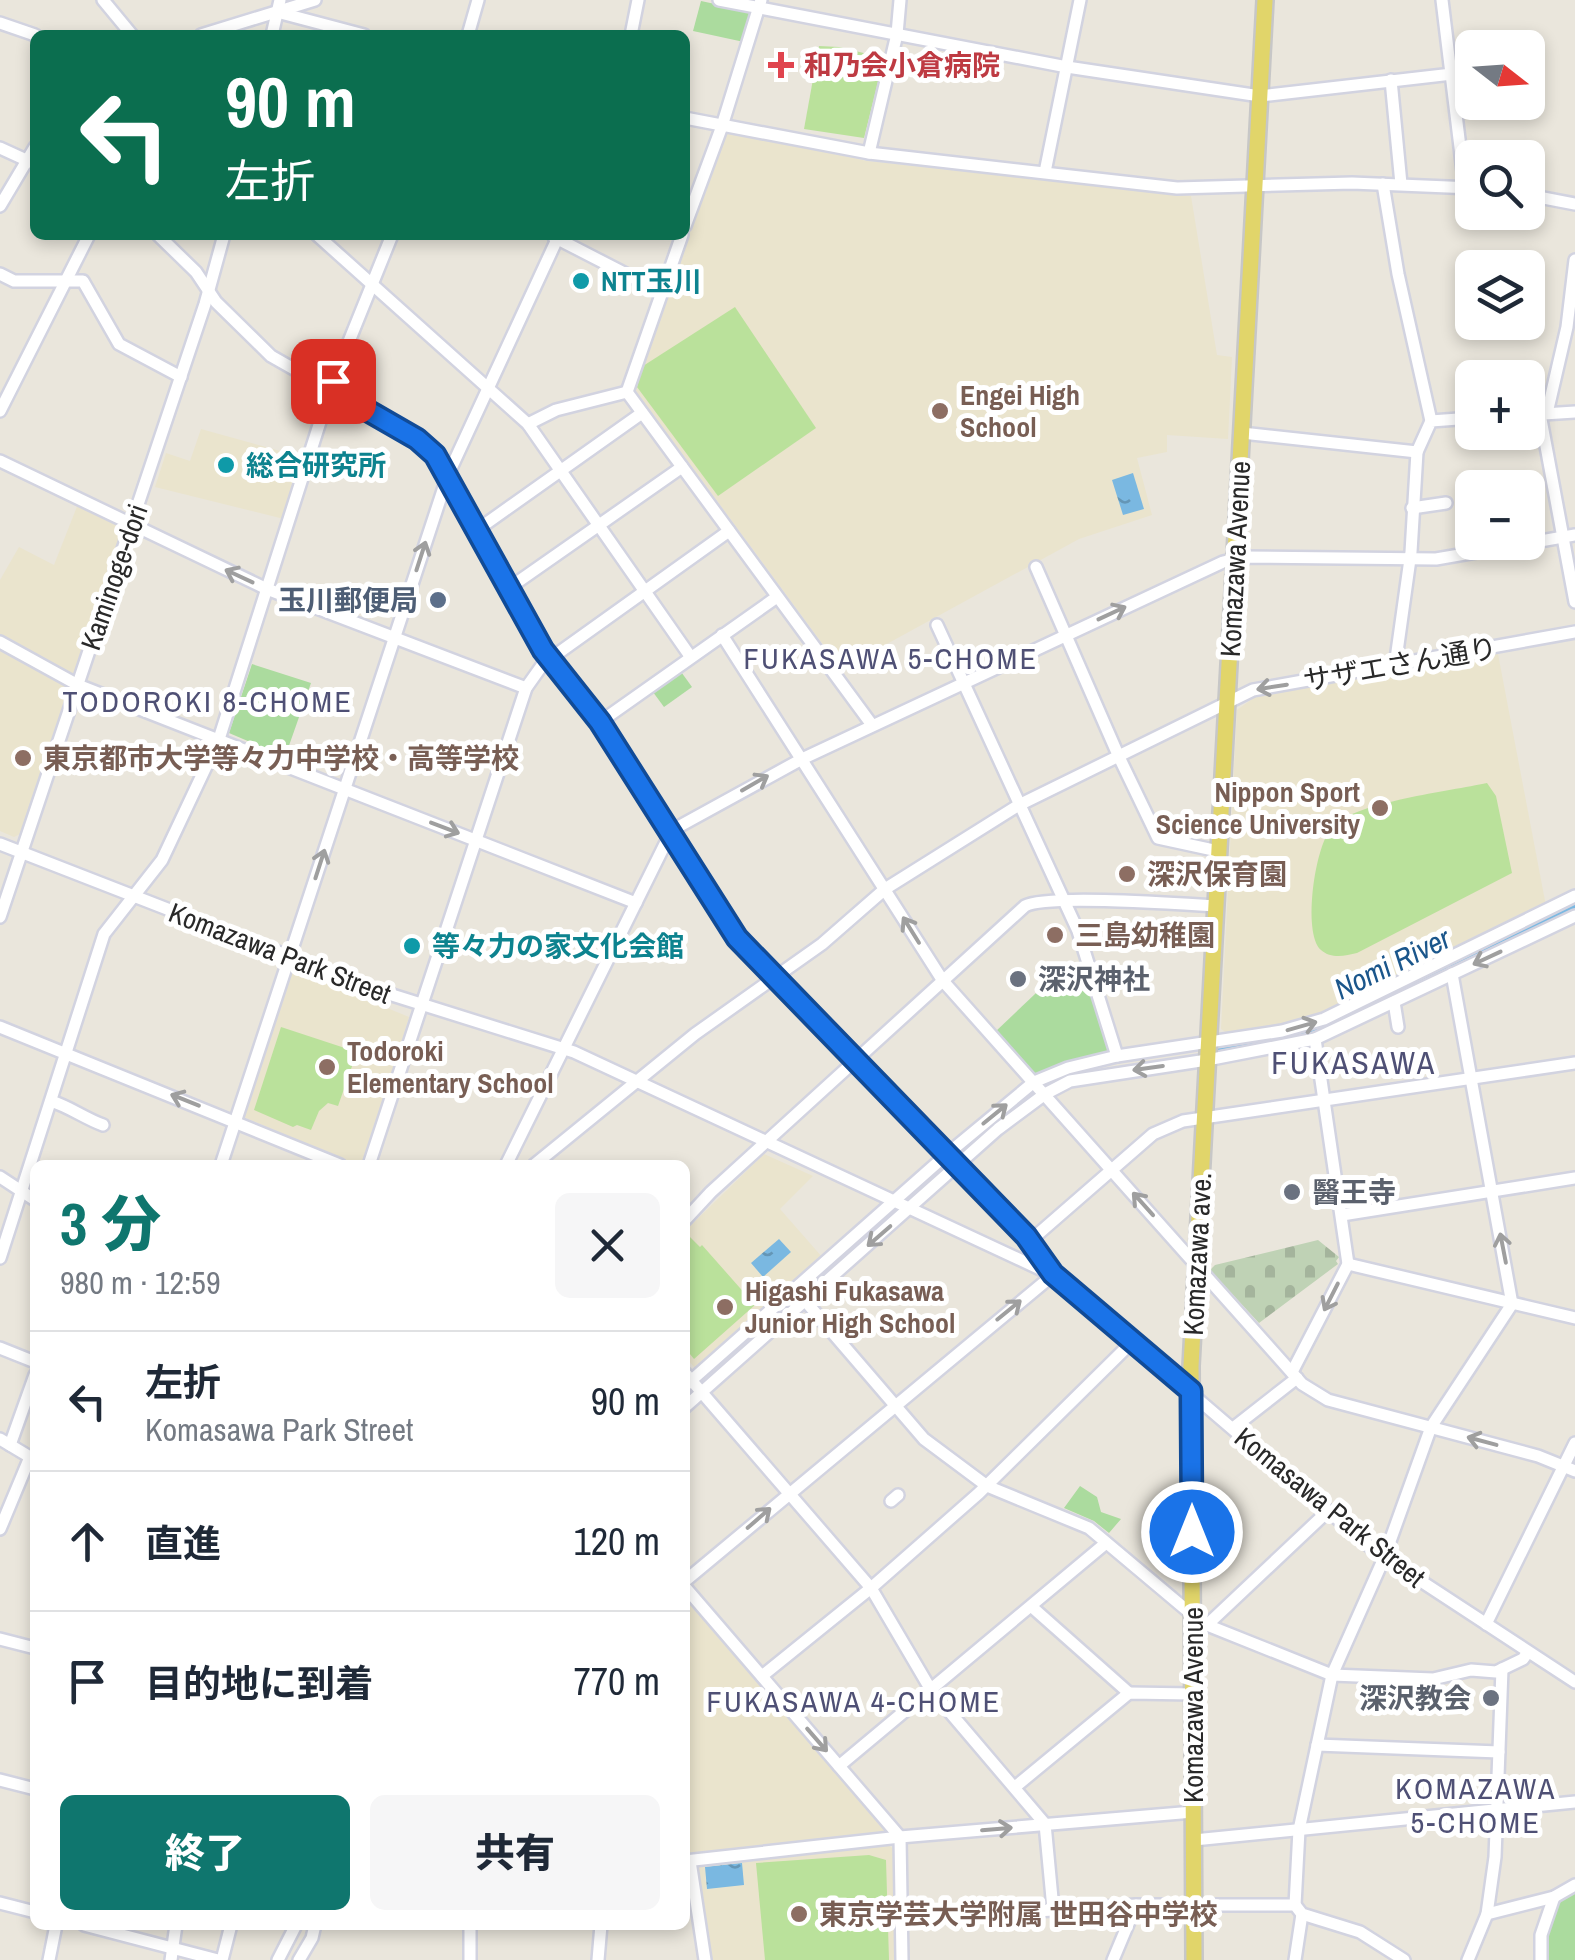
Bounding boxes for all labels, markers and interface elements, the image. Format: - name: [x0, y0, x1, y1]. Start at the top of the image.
- north arrow: [1455, 30, 1545, 120]
- map controls: [1455, 30, 1545, 560]
- place label: 和乃会小倉病院: [804, 46, 1000, 84]
- marker: 和乃会小倉病院: [768, 52, 794, 78]
- text: 90 m: [225, 55, 356, 149]
- icon: left: [60, 70, 190, 200]
- button: search: [1455, 140, 1545, 230]
- text: 左折: [225, 150, 315, 211]
- button: layers: [1455, 250, 1545, 340]
- place label: NTT玉川: [601, 262, 702, 300]
- marker: NTT玉川: [570, 270, 592, 292]
- pin: [291, 339, 376, 424]
- icon: arrive: [306, 354, 361, 409]
- button: +: [1455, 360, 1545, 450]
- place label: Engei High School: [960, 376, 1080, 446]
- marker: Engei High School: [929, 400, 951, 422]
- place label: 総合研究所: [246, 446, 386, 484]
- marker: 総合研究所: [215, 454, 237, 476]
- street label: Komazawa Avenue: [1211, 460, 1259, 658]
- button: −: [1455, 470, 1545, 560]
- street label: Kaminoge-dori: [71, 499, 157, 655]
- one-way arrow: [414, 540, 432, 572]
- one-way arrow: [225, 565, 255, 584]
- place label: 玉川郵便局: [278, 581, 418, 619]
- marker: 玉川郵便局: [427, 589, 449, 611]
- one-way arrow: [1096, 603, 1126, 622]
- street label: サザエさん通り: [1300, 628, 1500, 700]
- district label: FUKASAWA 5-CHOME: [743, 638, 1039, 678]
- one-way arrow: [1257, 678, 1289, 697]
- district label: TODOROKI 8-CHOME: [62, 681, 354, 721]
- place label: 東京都市大学等々力中学校・高等学校: [43, 739, 519, 777]
- marker: 東京都市大学等々力中学校・高等学校: [12, 747, 34, 769]
- one-way arrow: [741, 773, 769, 793]
- place label: Nippon Sport Science University: [1156, 773, 1360, 843]
- marker: Nippon Sport Science University: [1369, 797, 1391, 819]
- one-way arrow: [428, 820, 459, 838]
- one-way arrow: [312, 849, 330, 881]
- place label: 深沢保育園: [1147, 855, 1287, 893]
- marker: 深沢保育園: [1116, 863, 1138, 885]
- street label: Komazawa Park Street: [164, 893, 396, 1013]
- one-way arrow: [901, 916, 921, 945]
- place label: 三島幼稚園: [1075, 916, 1215, 954]
- water label: Nomi River: [1327, 917, 1457, 1008]
- marker: 三島幼稚園: [1044, 924, 1066, 946]
- place label: 等々力の家文化会館: [432, 927, 684, 965]
- marker: 等々力の家文化会館: [401, 935, 423, 957]
- one-way arrow: [1473, 949, 1503, 968]
- place label: 深沢神社: [1038, 960, 1150, 998]
- marker: 深沢神社: [1007, 968, 1029, 990]
- one-way arrow: [1286, 1015, 1317, 1034]
- place label: Todoroki Elementary School: [347, 1032, 554, 1102]
- district label: FUKASAWA: [1271, 1041, 1437, 1084]
- marker: Todoroki Elementary School: [316, 1056, 338, 1078]
- one-way arrow: [1132, 1060, 1164, 1078]
- one-way arrow: [170, 1090, 201, 1108]
- one-way arrow: [982, 1103, 1008, 1125]
- street label: Komazawa ave.: [1174, 1171, 1220, 1337]
- place label: 醫王寺: [1312, 1173, 1396, 1211]
- marker: 醫王寺: [1281, 1181, 1303, 1203]
- text: 3 分: [60, 1183, 161, 1264]
- one-way arrow: [1132, 1192, 1155, 1217]
- button: close: [555, 1193, 660, 1298]
- one-way arrow: [867, 1224, 892, 1247]
- one-way arrow: [1493, 1233, 1512, 1265]
- text: 980 m · 12:59: [60, 1261, 220, 1304]
- place label: Higashi Fukasawa Junior High School: [745, 1272, 956, 1342]
- one-way arrow: [1321, 1282, 1340, 1312]
- marker: Higashi Fukasawa Junior High School: [714, 1296, 736, 1318]
- one-way arrow: [995, 1299, 1021, 1321]
- text: 左折: [145, 1357, 221, 1408]
- icon: left: [60, 1374, 115, 1429]
- text: 90 m: [591, 1376, 660, 1427]
- text: Komasawa Park Street: [145, 1408, 413, 1451]
- street label: Komasawa Park Street: [1227, 1418, 1433, 1596]
- one-way arrow: [1467, 1430, 1498, 1449]
- position arrow: [1140, 1480, 1244, 1584]
- one-way arrow: [746, 1506, 771, 1529]
- icon: ahead: [60, 1514, 115, 1569]
- text: 120 m: [573, 1516, 660, 1567]
- text: 直進: [145, 1518, 221, 1569]
- street label: Komazawa Avenue: [1174, 1607, 1212, 1803]
- icon: arrive: [60, 1654, 115, 1709]
- text: 770 m: [573, 1656, 660, 1707]
- text: 目的地に到着: [145, 1658, 373, 1709]
- place label: 深沢教会: [1359, 1679, 1471, 1717]
- district label: FUKASAWA 4-CHOME: [706, 1681, 1002, 1721]
- marker: 深沢教会: [1480, 1687, 1502, 1709]
- one-way arrow: [806, 1727, 829, 1752]
- district label: KOMAZAWA 5-CHOME: [1395, 1768, 1557, 1842]
- button: 終了: [60, 1795, 350, 1910]
- button: 共有: [370, 1795, 660, 1910]
- one-way arrow: [980, 1819, 1012, 1838]
- place label: 東京学芸大学附属 世田谷中学校: [819, 1895, 1217, 1933]
- marker: 東京学芸大学附属 世田谷中学校: [788, 1903, 810, 1925]

